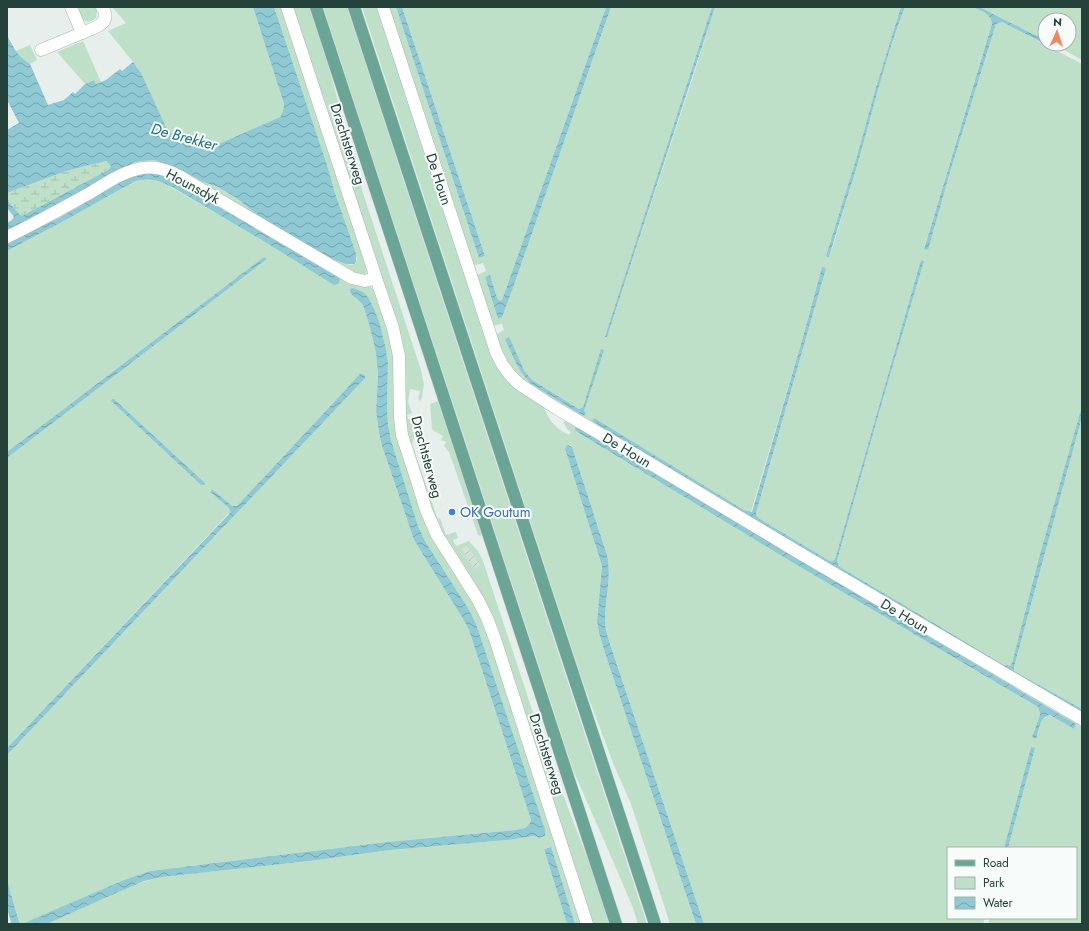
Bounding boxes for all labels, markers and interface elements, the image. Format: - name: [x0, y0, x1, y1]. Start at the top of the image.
- north arrow: [1037, 12, 1077, 52]
- text: N: [1053, 14, 1062, 30]
- street label: Drachtsterweg: [325, 101, 371, 187]
- water label: De Brekker: [149, 118, 220, 157]
- street label: De Houn: [421, 151, 457, 207]
- street label: Hounsdyk: [163, 163, 224, 209]
- street label: Drachtsterweg: [406, 414, 448, 500]
- street label: De Houn: [599, 428, 655, 472]
- place label: OK Goutum: [460, 502, 531, 522]
- marker: OK Goutum: [447, 507, 457, 517]
- street label: De Houn: [877, 594, 933, 638]
- street label: Drachtsterweg: [524, 711, 570, 797]
- legend: [947, 847, 1077, 919]
- text: Road: [983, 854, 1009, 872]
- text: Park: [983, 874, 1005, 892]
- text: Water: [983, 894, 1014, 912]

